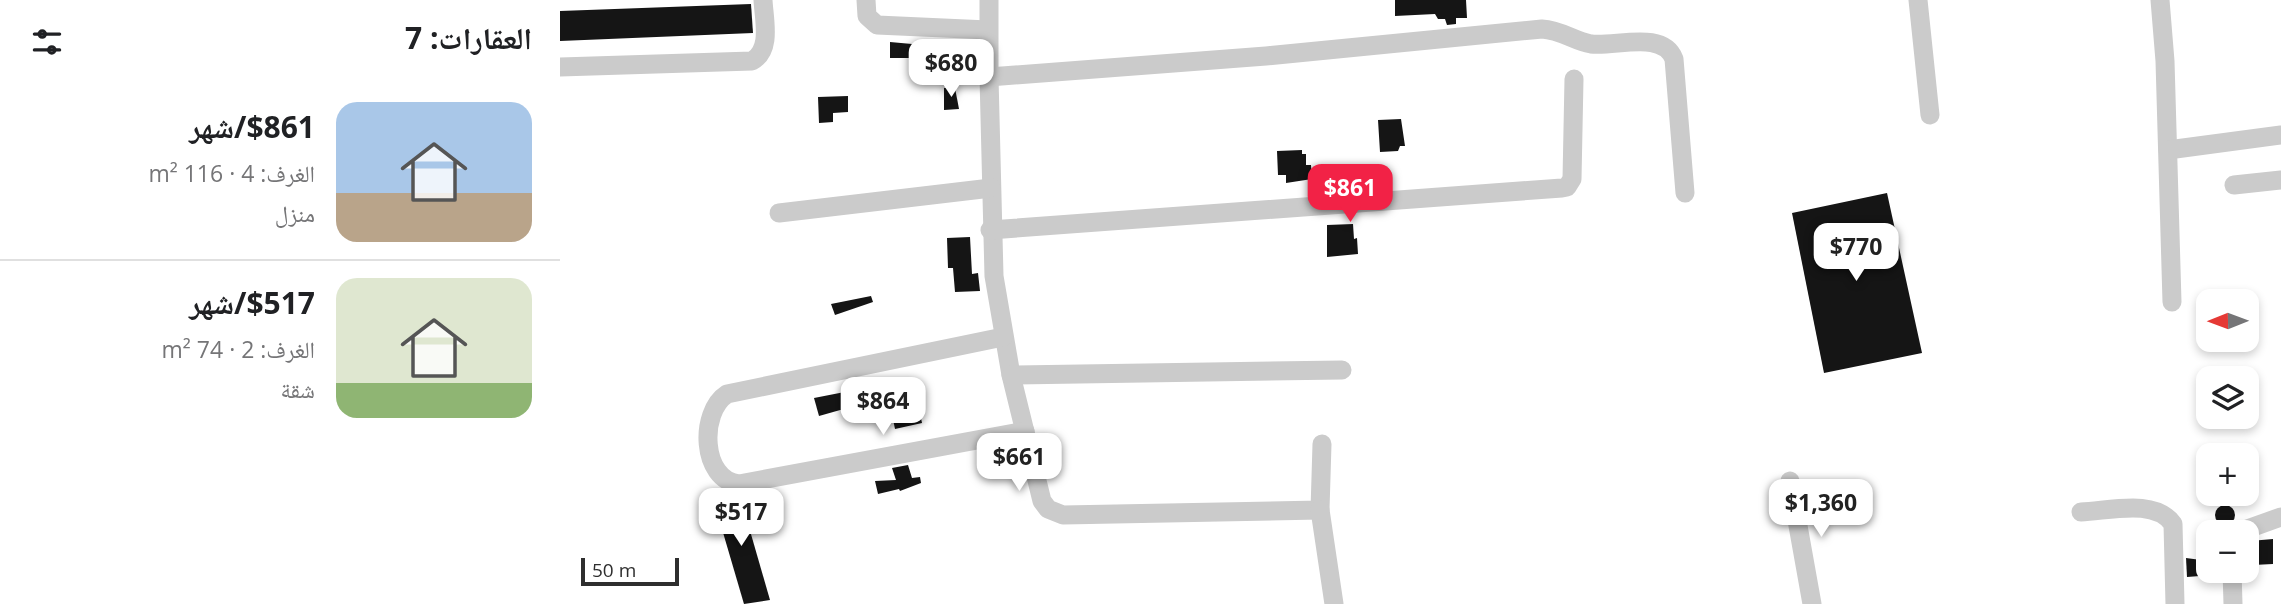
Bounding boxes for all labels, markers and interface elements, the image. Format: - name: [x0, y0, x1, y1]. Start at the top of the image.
- text: العقارات: 7: [405, 17, 532, 58]
- icon: filters: [28, 23, 66, 61]
- pin: $680: [910, 40, 992, 99]
- text: $680: [925, 46, 977, 78]
- text: $861/شهر: [189, 106, 315, 147]
- icon: home: [392, 130, 476, 214]
- text: الغرف: 4 · 116 m²: [148, 157, 315, 189]
- pin: $861: [1309, 164, 1391, 224]
- text: $861: [1324, 171, 1376, 203]
- text: منزل: [275, 197, 315, 229]
- pin: $770: [1815, 224, 1897, 283]
- text: $770: [1830, 230, 1882, 262]
- text: $517/شهر: [189, 282, 315, 323]
- north arrow: [2196, 289, 2259, 352]
- map controls: [2196, 289, 2259, 583]
- icon: home: [392, 306, 476, 390]
- text: الغرف: 2 · 74 m²: [162, 333, 315, 365]
- button: layers: [2196, 366, 2259, 429]
- text: شقة: [281, 373, 315, 405]
- pin: $864: [842, 378, 924, 437]
- text: $864: [857, 384, 909, 416]
- pin: $661: [978, 434, 1060, 493]
- text: $661: [993, 440, 1045, 472]
- button: +: [2196, 443, 2259, 506]
- pin: $1,360: [1764, 480, 1878, 539]
- text: $1,360: [1785, 486, 1857, 518]
- pin: $517: [700, 489, 782, 548]
- text: $517: [715, 495, 767, 527]
- button: −: [2196, 520, 2259, 583]
- scale bar: [581, 555, 679, 587]
- text: 50 m: [592, 557, 636, 583]

